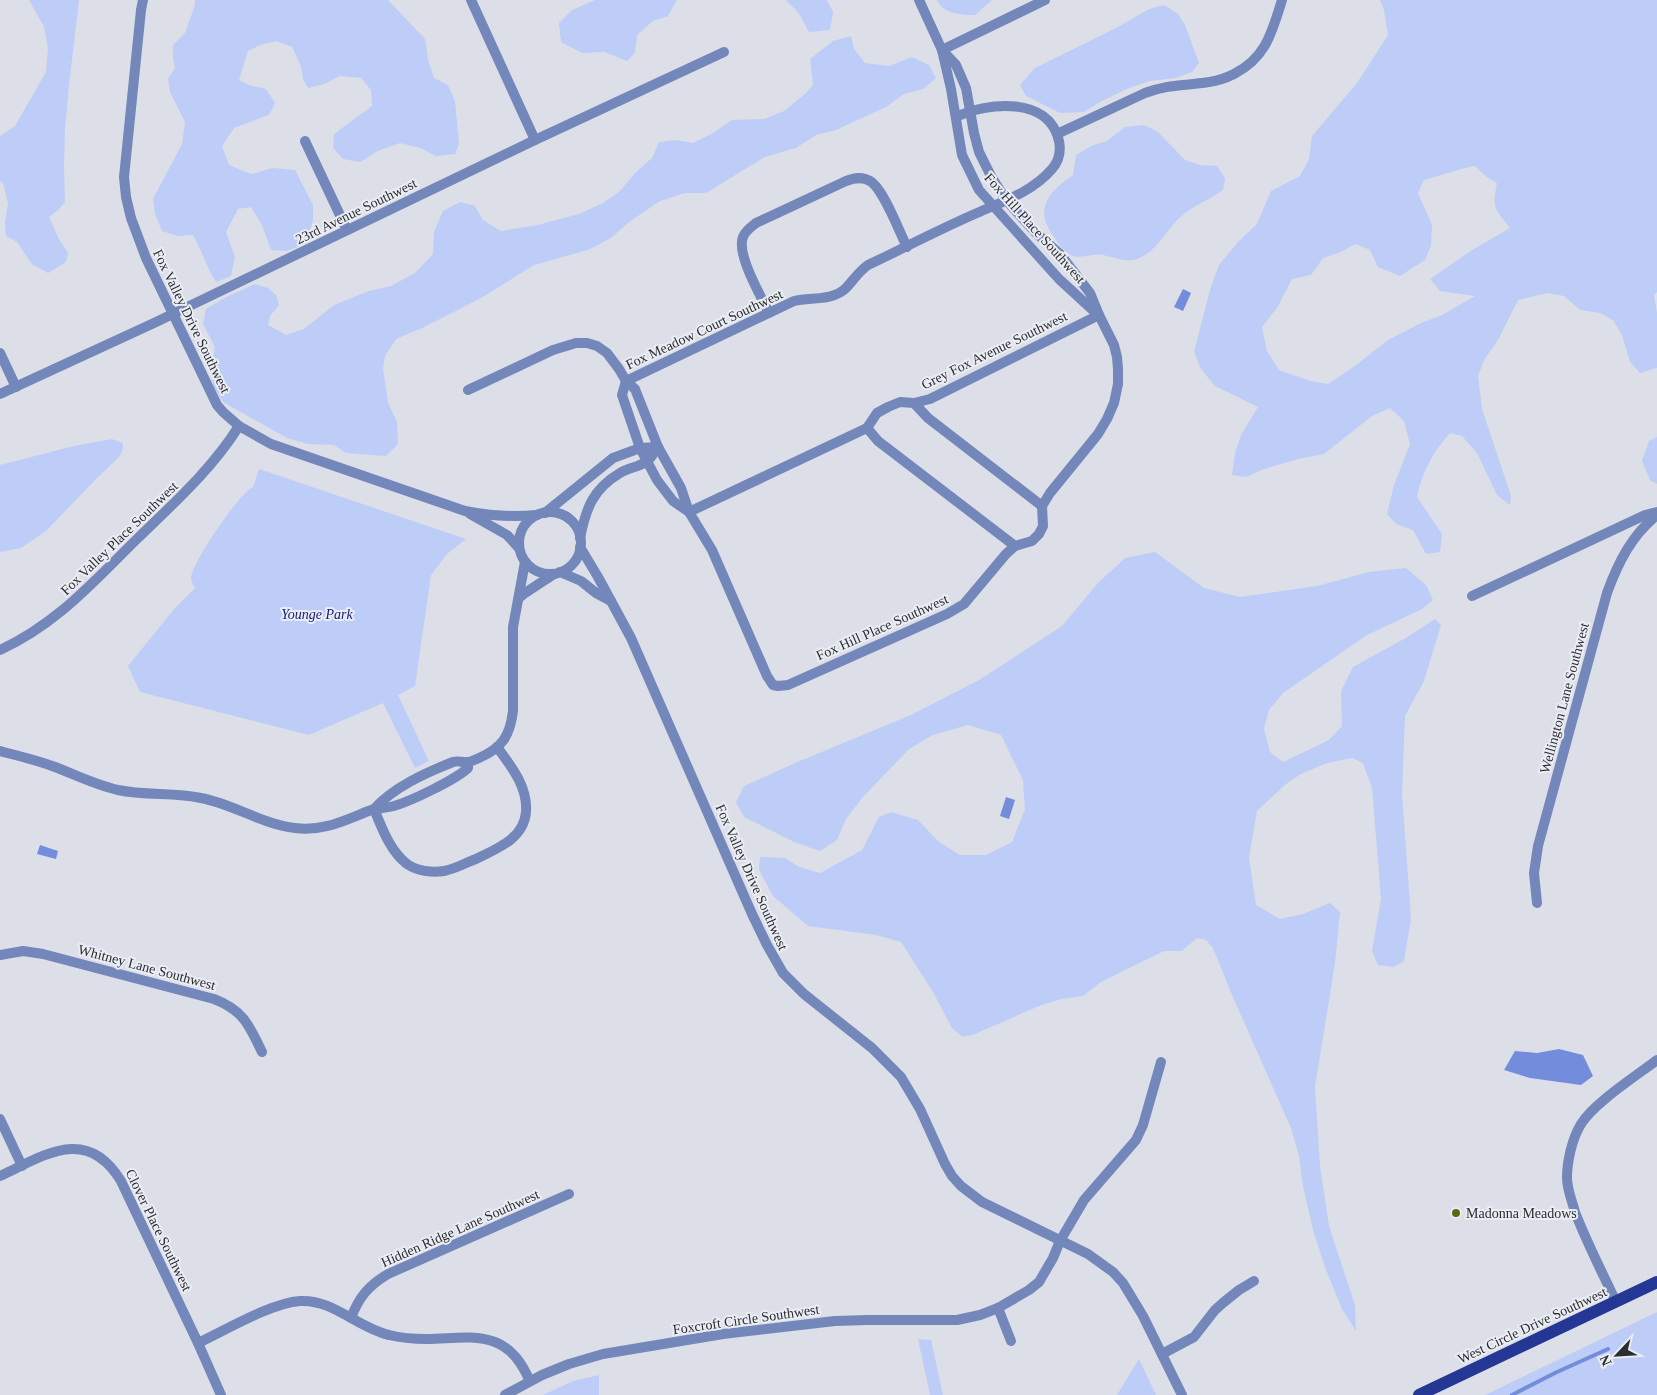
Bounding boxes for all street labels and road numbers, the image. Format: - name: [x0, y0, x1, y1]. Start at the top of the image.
- street label: Fox Hill Place Southwest: [981, 170, 1088, 286]
- street label: 23rd Avenue Southwest: [293, 176, 419, 247]
- street label: Fox Valley Drive Southwest: [150, 247, 233, 396]
- street label: Fox Meadow Court Southwest: [623, 286, 785, 372]
- street label: Grey Fox Avenue Southwest: [919, 309, 1070, 392]
- street label: Fox Valley Place Southwest: [58, 479, 181, 598]
- street label: Fox Hill Place Southwest: [814, 592, 951, 663]
- street label: Wellington Lane Southwest: [1537, 621, 1592, 775]
- street label: Fox Valley Drive Southwest: [713, 802, 791, 953]
- street label: Whitney Lane Southwest: [77, 942, 217, 993]
- street label: Clover Place Southwest: [122, 1167, 195, 1294]
- street label: Hidden Ridge Lane Southwest: [379, 1187, 542, 1270]
- street label: West Circle Drive Southwest: [1455, 1284, 1609, 1367]
- street label: Foxcroft Circle Southwest: [672, 1302, 820, 1337]

